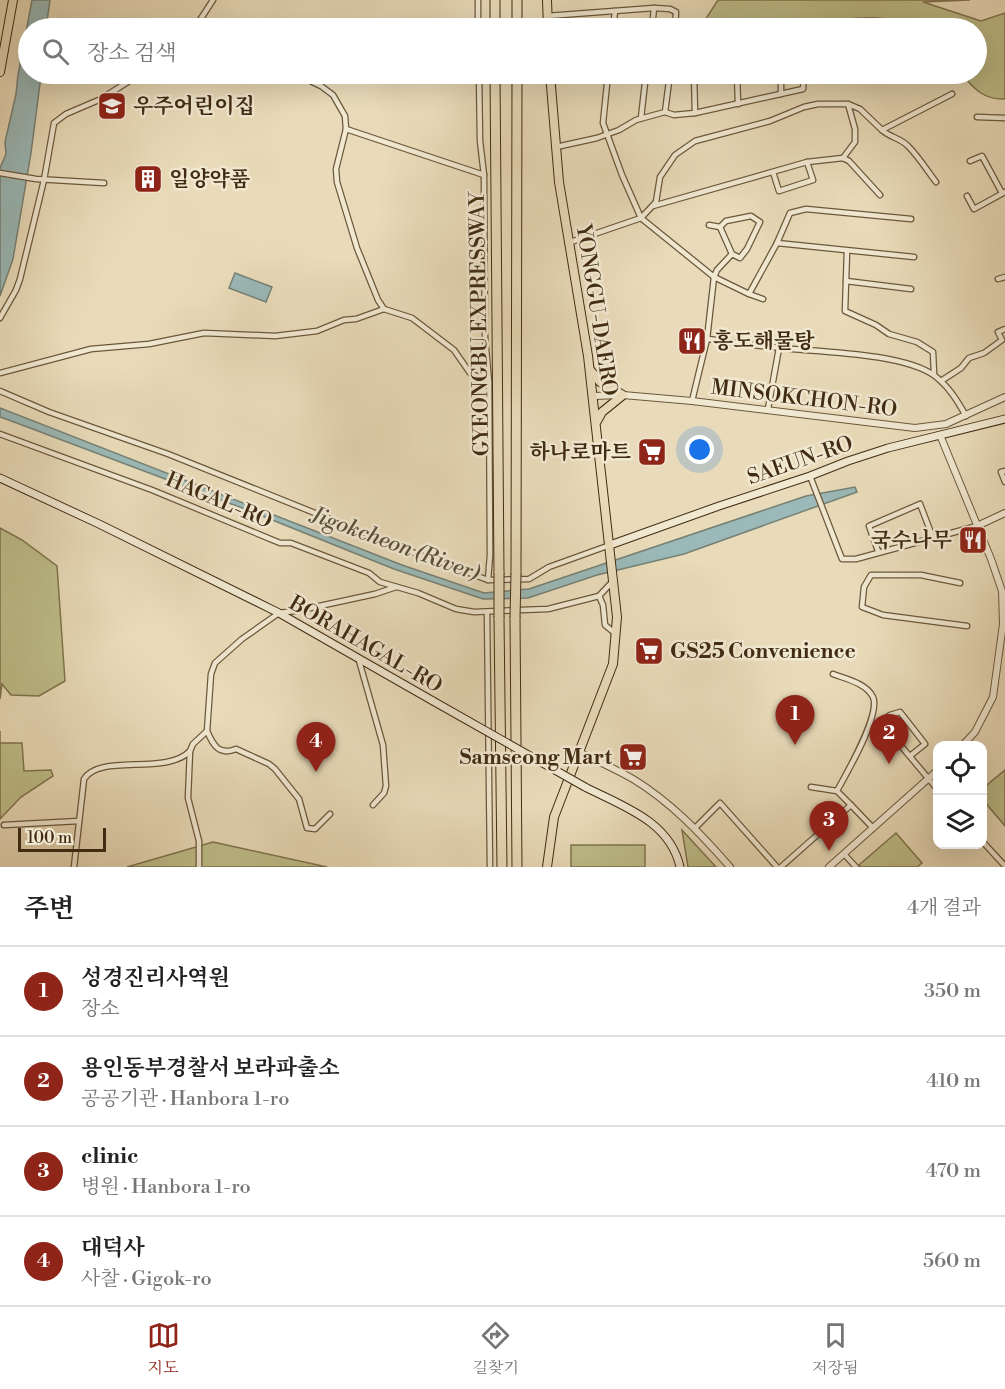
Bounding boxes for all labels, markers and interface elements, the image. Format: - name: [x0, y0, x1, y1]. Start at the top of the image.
- search box: [18, 18, 987, 84]
- icon: search: [39, 35, 72, 68]
- text: 장소 검색: [87, 40, 177, 67]
- school or university icon: 우주어린이집: [96, 90, 128, 122]
- place label: 우주어린이집: [133, 94, 255, 120]
- building icon: 일양약품: [132, 163, 164, 195]
- place label: 일양약품: [169, 167, 250, 193]
- street label: GYEONGBU EXPRESSWAY: [465, 190, 495, 456]
- street label: YONGGU-DAERO: [569, 221, 622, 398]
- restaurant icon: 홍도해물탕: [676, 325, 708, 357]
- place label: 홍도해물탕: [713, 329, 815, 355]
- street label: MINSOKCHON-RO: [709, 375, 898, 423]
- street label: SAEUN-RO: [744, 431, 857, 491]
- your location: [685, 435, 714, 464]
- supermarket icon: 하나로마트: [636, 436, 668, 468]
- place label: 하나로마트: [530, 440, 631, 466]
- street label: HAGAL-RO: [162, 467, 276, 535]
- water label: Jigokcheon (River): [305, 500, 484, 588]
- restaurant icon: 국수나무: [957, 524, 989, 556]
- place label: 국수나무: [871, 528, 952, 554]
- street label: BORAHAGAL-RO: [283, 590, 447, 699]
- supermarket icon: GS25 Convenience: [633, 635, 665, 667]
- place label: GS25 Convenience: [670, 639, 856, 665]
- pin: 1: [776, 696, 814, 745]
- pin: 2: [870, 714, 908, 764]
- pin: 4: [296, 722, 336, 772]
- supermarket icon: Samseong Mart: [617, 741, 649, 773]
- map controls: [933, 741, 987, 849]
- button: locate: [933, 741, 987, 795]
- place label: Samseong Mart: [459, 745, 613, 771]
- button: layers: [933, 795, 987, 849]
- pin: 3: [810, 802, 848, 851]
- scale bar: [18, 825, 106, 852]
- text: 100 m: [27, 828, 72, 848]
- text: 주변: [24, 893, 74, 925]
- text: 4개 결과: [907, 896, 981, 921]
- text: 성경진리사역원: [81, 965, 230, 992]
- text: 1: [39, 979, 48, 1004]
- text: 350 m: [924, 979, 981, 1004]
- text: 장소: [81, 997, 120, 1022]
- text: 용인동부경찰서 보라파출소: [81, 1055, 340, 1082]
- text: 2: [37, 1069, 50, 1094]
- text: 410 m: [926, 1069, 981, 1094]
- text: 공공기관 · Hanbora 1-ro: [81, 1087, 290, 1112]
- text: clinic: [81, 1143, 139, 1170]
- text: 3: [37, 1159, 50, 1184]
- text: 470 m: [925, 1159, 981, 1184]
- text: 병원 · Hanbora 1-ro: [81, 1175, 251, 1200]
- text: 대덕사: [81, 1235, 145, 1262]
- text: 4: [37, 1249, 50, 1274]
- text: 560 m: [923, 1249, 981, 1274]
- text: 사찰 · Gigok-ro: [81, 1267, 212, 1292]
- tab: 지도: [147, 1319, 180, 1378]
- tab: 길찾기: [473, 1319, 519, 1378]
- tab: 저장됨: [812, 1319, 858, 1378]

